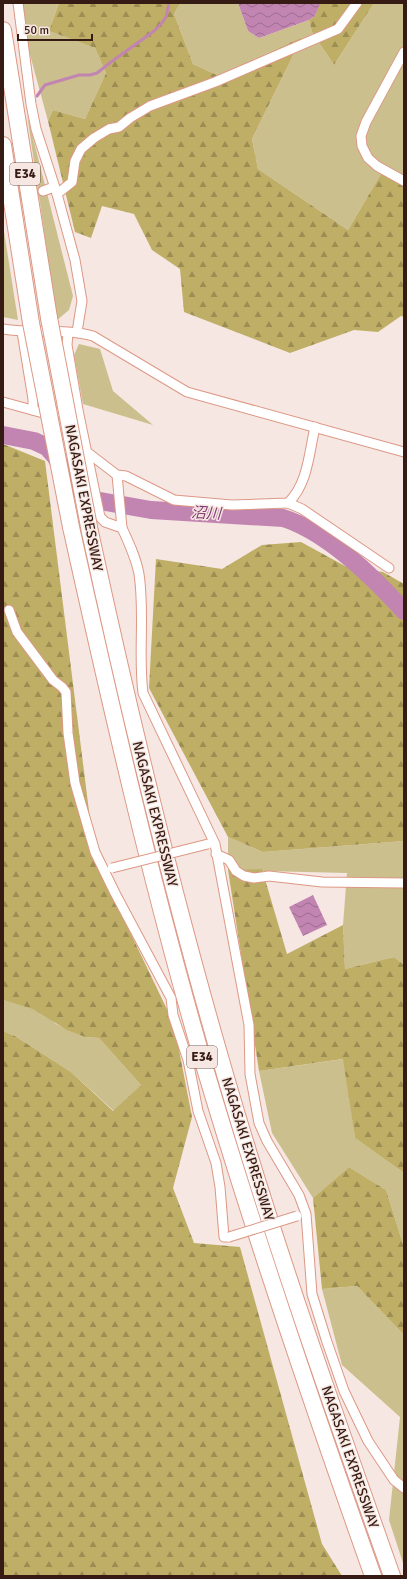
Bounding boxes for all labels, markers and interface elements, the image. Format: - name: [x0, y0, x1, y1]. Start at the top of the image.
- scale bar: [18, 16, 92, 42]
- text: 50 m: [24, 23, 49, 38]
- road number: E34: [10, 163, 40, 185]
- street label: NAGASAKI EXPRESSWAY: [61, 423, 107, 573]
- water label: 沼川: [191, 503, 223, 523]
- street label: NAGASAKI EXPRESSWAY: [129, 739, 181, 889]
- road number: E34: [187, 1046, 217, 1068]
- street label: NAGASAKI EXPRESSWAY: [218, 1075, 278, 1223]
- street label: NAGASAKI EXPRESSWAY: [318, 1384, 382, 1530]

